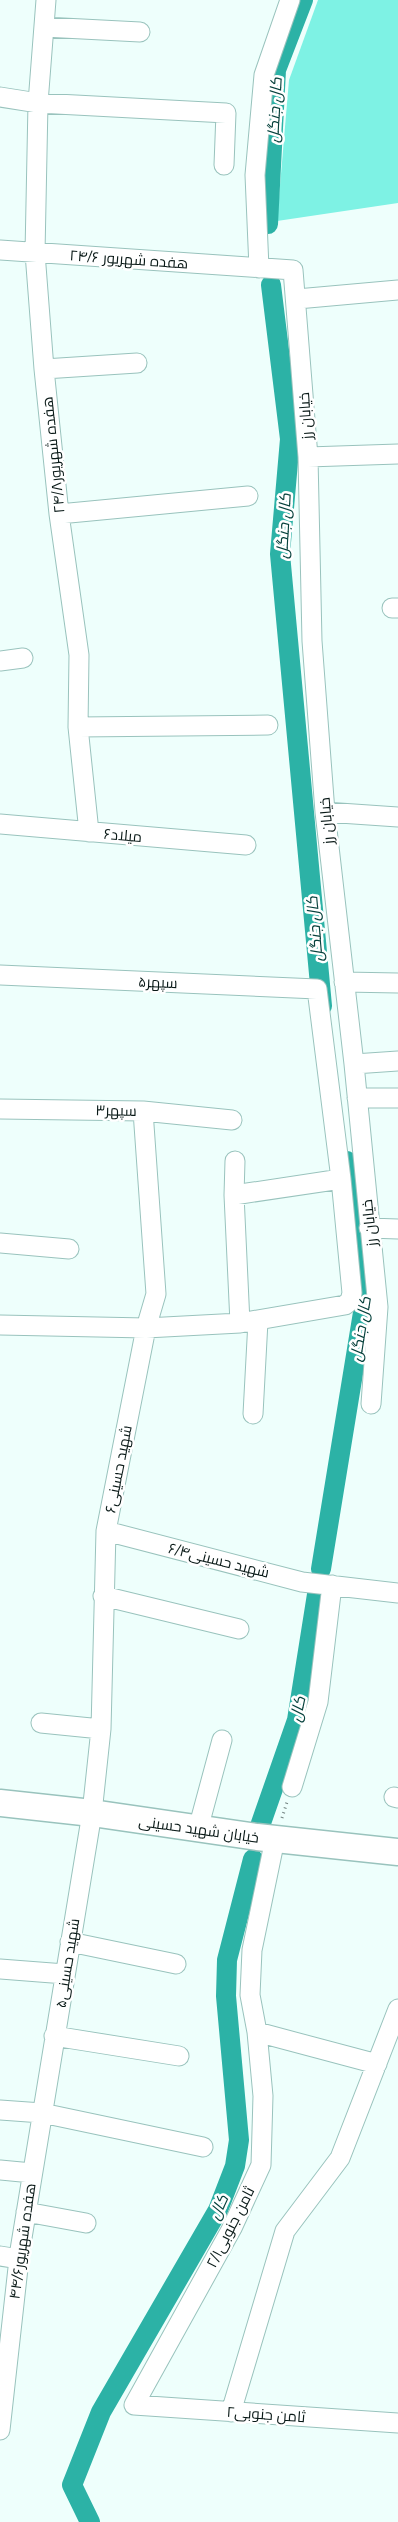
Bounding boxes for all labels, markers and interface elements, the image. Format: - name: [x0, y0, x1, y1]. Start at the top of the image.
- water label: کال جنگل: [262, 77, 286, 143]
- street label: هفده شهریور ۲۴/۶: [69, 245, 189, 274]
- street label: خیابان رز: [294, 392, 317, 441]
- street label: هفده شهریور۲۴/۸: [37, 396, 70, 514]
- water label: کال جنگل: [271, 493, 295, 559]
- street label: خیابان رز: [314, 796, 339, 846]
- street label: میلاد۶: [103, 824, 143, 846]
- water label: کال جنگل: [301, 895, 327, 963]
- street label: سپهر۵: [138, 972, 178, 993]
- street label: سپهر۳: [95, 1100, 137, 1121]
- street label: خیابان رز: [357, 1198, 382, 1249]
- water label: کال جنگل: [345, 1295, 375, 1363]
- street label: شهید حسینی۶: [100, 1423, 137, 1515]
- street label: شهید حسینی۶/۴: [166, 1538, 271, 1583]
- water label: کال: [285, 1695, 309, 1723]
- street label: خیابان شهید حسینی: [137, 1811, 260, 1848]
- street label: شهید حسینی۵: [51, 1917, 84, 2009]
- street label: هفده شهریور۴۴/۶: [4, 2182, 41, 2300]
- street label: ثامن جنوبی۲/۱: [202, 2183, 259, 2271]
- water label: کال: [204, 2191, 232, 2223]
- street label: ثامن جنوبی۲: [226, 2402, 306, 2427]

